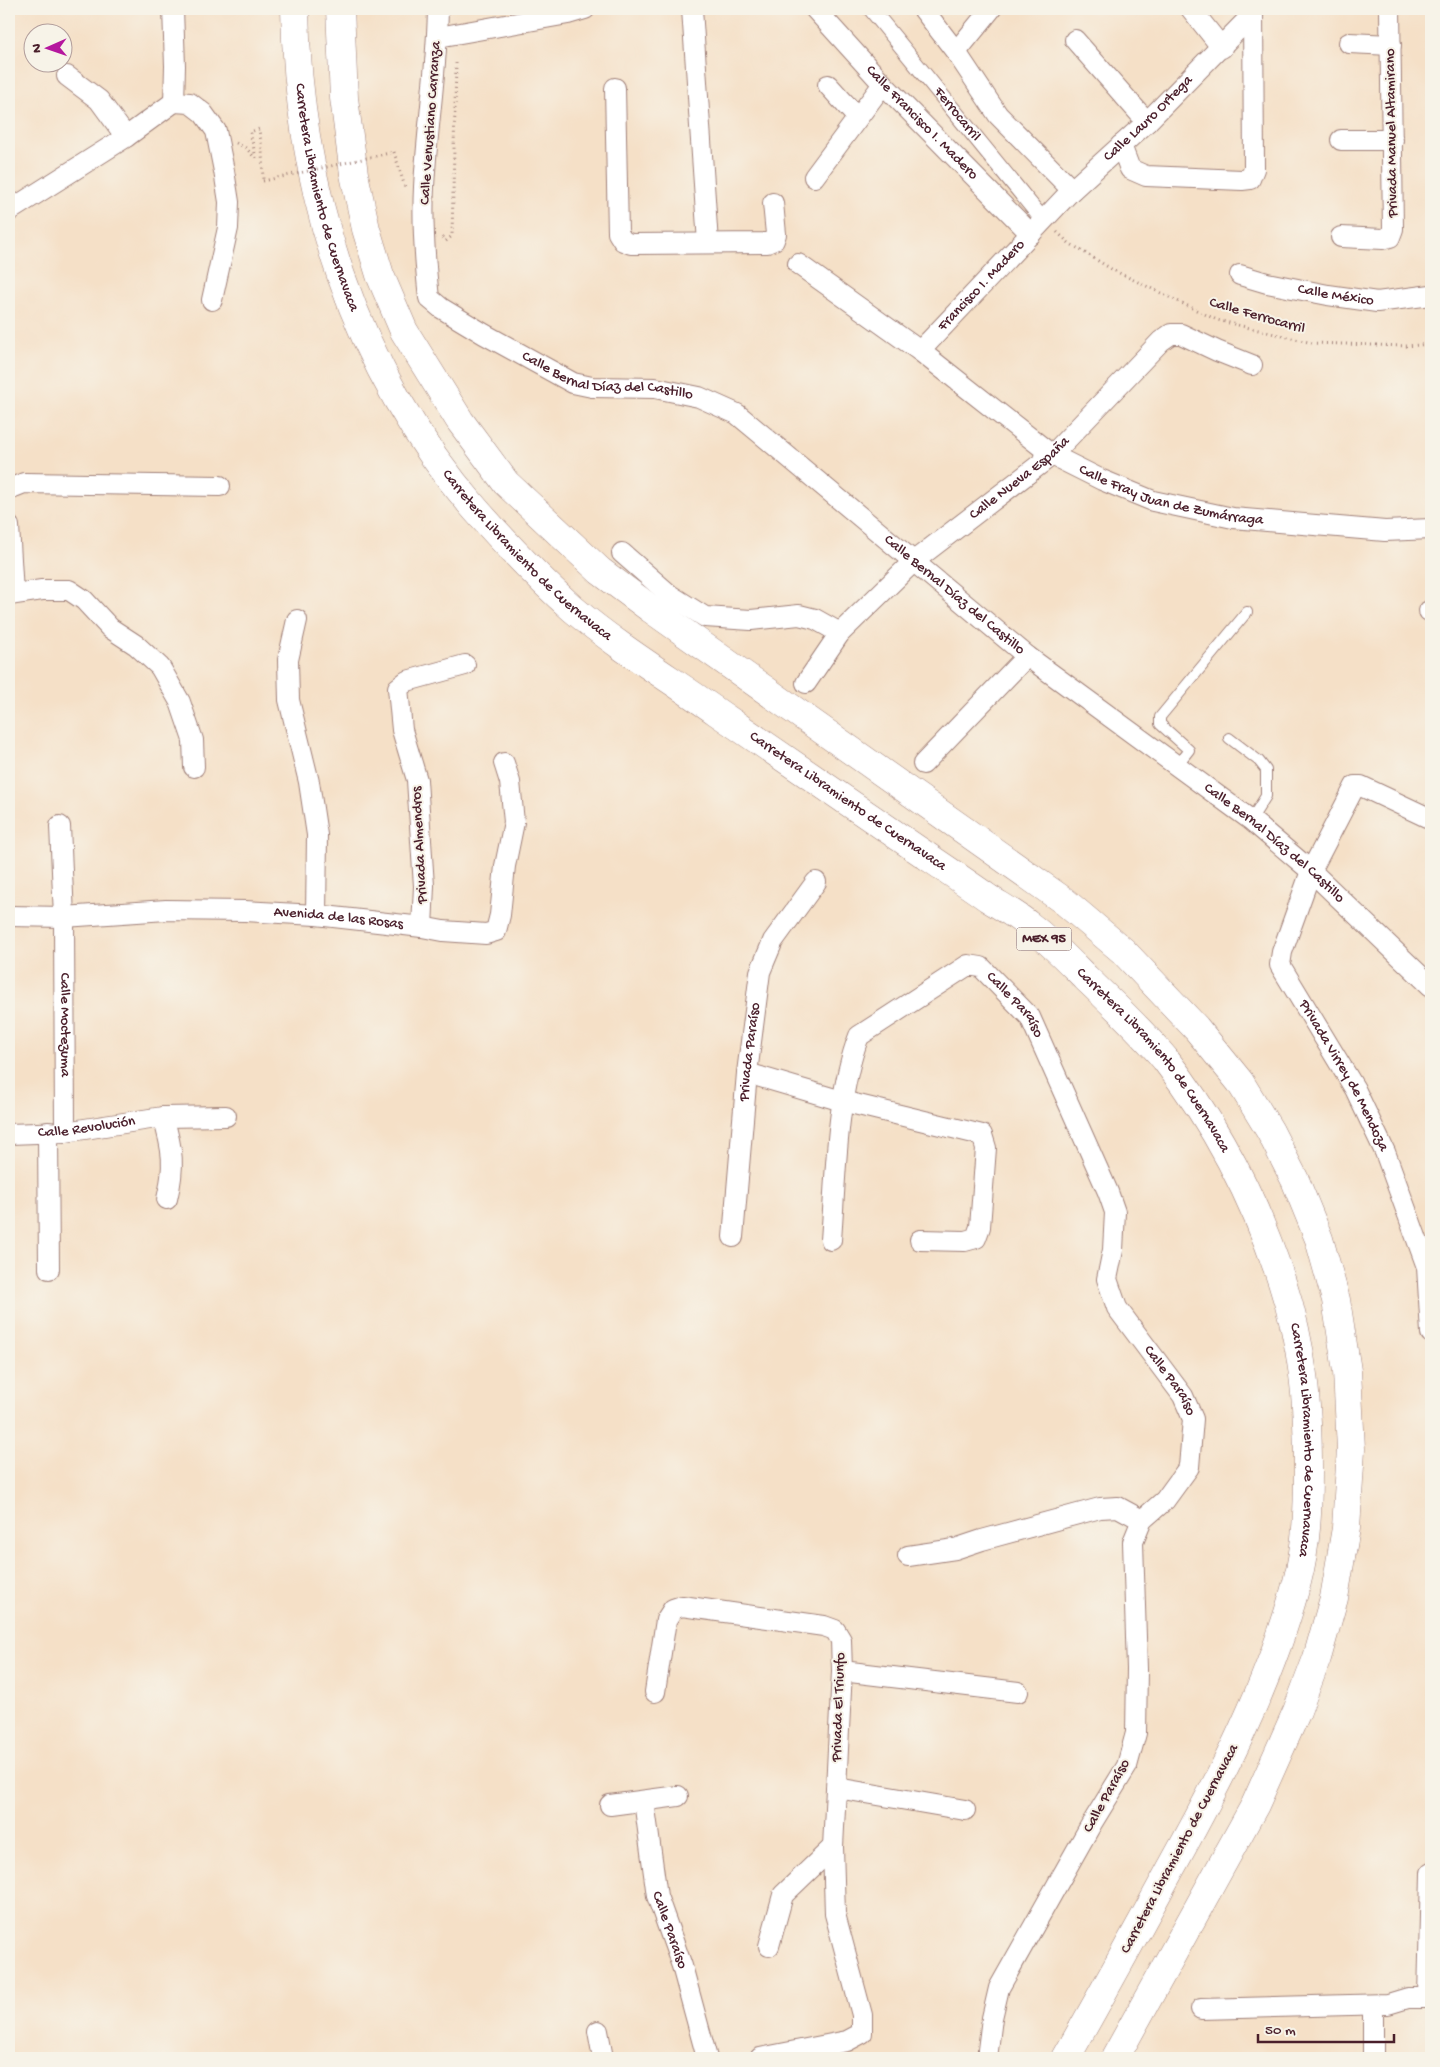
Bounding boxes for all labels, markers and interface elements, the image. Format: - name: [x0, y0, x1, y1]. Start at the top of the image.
- north arrow: [22, 22, 72, 72]
- street label: Calle Venustiano Carranza: [416, 40, 446, 205]
- text: N: [29, 44, 46, 53]
- street label: Privada Manuel Altamirano: [1382, 48, 1402, 219]
- street label: Calle Francisco I. Madero: [862, 62, 982, 184]
- street label: Calle Lauro Ortega: [1100, 71, 1197, 166]
- street label: Carretera Libramiento de Cuernavaca: [290, 83, 363, 315]
- street label: Ferrocarril: [929, 83, 984, 145]
- street label: Francisco I. Madero: [934, 236, 1029, 336]
- street label: Calle México: [1296, 280, 1375, 310]
- street label: Calle Ferrocarril: [1207, 294, 1307, 338]
- street label: Calle Bernal Díaz del Castillo: [518, 347, 695, 405]
- street label: Calle Nueva España: [966, 432, 1074, 524]
- street label: Calle Fray Juan de Zumárraga: [1076, 461, 1265, 530]
- street label: Carretera Libramiento de Cuernavaca: [438, 466, 616, 646]
- street label: Calle Bernal Díaz del Castillo: [880, 531, 1028, 659]
- street label: Carretera Libramiento de Cuernavaca: [746, 728, 950, 876]
- street label: Calle Bernal Díaz del Castillo: [1200, 779, 1348, 907]
- street label: Privada Almendros: [408, 785, 432, 905]
- street label: Avenida de las Rosas: [273, 904, 405, 934]
- road number: MEX 95: [1016, 928, 1072, 951]
- street label: Carretera Libramiento de Cuernavaca: [1072, 964, 1234, 1157]
- street label: Calle Paraíso: [982, 968, 1047, 1041]
- street label: Calle Moctezuma: [55, 973, 74, 1078]
- street label: Privada Virrey de Mendoza: [1294, 996, 1393, 1155]
- street label: Privada Paraíso: [736, 1001, 765, 1103]
- street label: Calle Revolución: [38, 1112, 137, 1142]
- street label: Carretera Libramiento de Cuernavaca: [1285, 1321, 1317, 1559]
- street label: Calle Paraíso: [1139, 1342, 1200, 1419]
- street label: Privada El Triunfo: [828, 1652, 850, 1763]
- street label: Carretera Libramiento de Cuernavaca: [1117, 1741, 1243, 1957]
- street label: Calle Paraíso: [1079, 1756, 1135, 1836]
- street label: Calle Paraíso: [647, 1890, 691, 1971]
- scale bar: [1258, 2012, 1394, 2044]
- text: 50 m: [1265, 2022, 1296, 2040]

